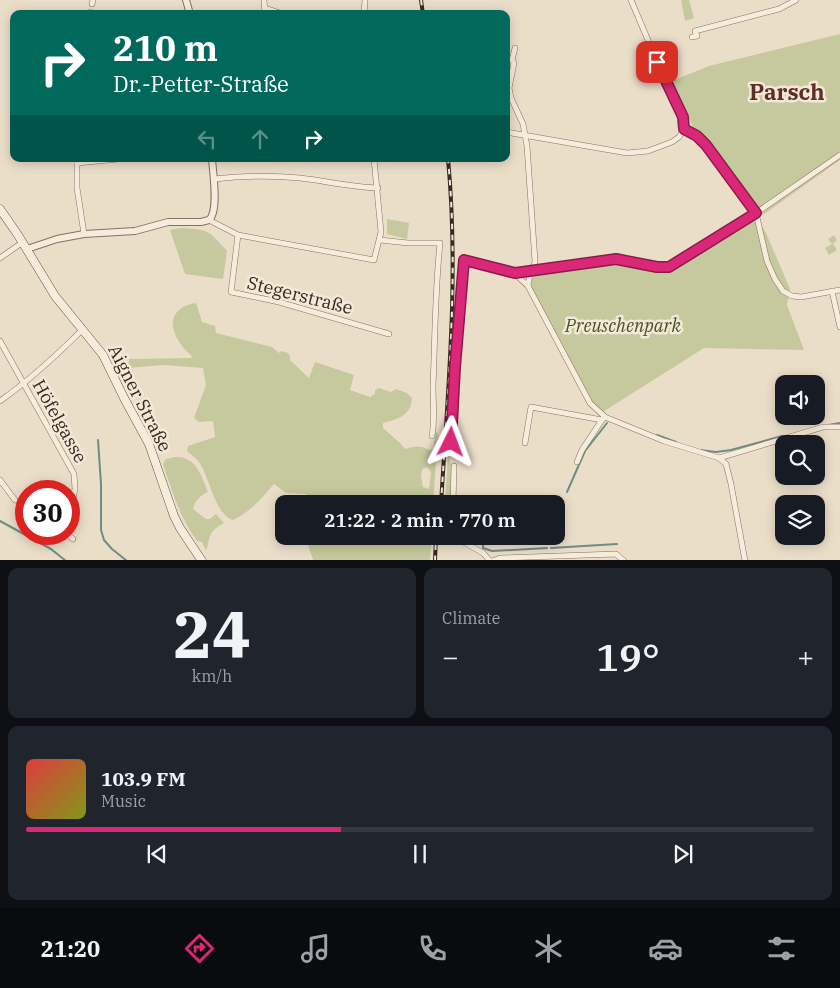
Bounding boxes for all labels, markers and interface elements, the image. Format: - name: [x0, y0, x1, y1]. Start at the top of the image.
- text: 210 m: [113, 25, 218, 71]
- icon: right: [30, 30, 95, 95]
- pin: [636, 41, 678, 83]
- icon: arrive: [643, 48, 671, 76]
- text: Dr.-Petter-Straße: [113, 69, 289, 98]
- district label: Parsch: [749, 77, 825, 106]
- icon: left: [193, 125, 221, 153]
- icon: ahead: [246, 125, 274, 153]
- icon: right: [299, 125, 327, 153]
- street label: Stegerstraße: [245, 271, 355, 319]
- park label: Preuschenpark: [564, 314, 681, 337]
- street label: Aigner Straße: [103, 341, 177, 455]
- street label: Höfelgasse: [28, 375, 92, 467]
- map controls: [775, 375, 825, 545]
- button: sound: [775, 375, 825, 425]
- position arrow: [424, 415, 476, 467]
- button: search: [775, 435, 825, 485]
- speed limit sign: 30: [15, 480, 80, 545]
- button: layers: [775, 495, 825, 545]
- text: 21:22 · 2 min · 770 m: [324, 508, 516, 532]
- text: 24: [173, 591, 251, 676]
- text: Climate: [442, 608, 500, 628]
- text: 19°: [596, 632, 660, 681]
- text: −: [442, 638, 459, 675]
- text: +: [797, 638, 814, 675]
- text: km/h: [192, 666, 232, 686]
- text: 103.9 FM: [101, 767, 186, 791]
- text: Music: [101, 791, 146, 811]
- icon: previous: [143, 840, 171, 868]
- icon: pause: [406, 840, 434, 868]
- icon: next: [669, 840, 697, 868]
- icon: directions: [182, 931, 217, 966]
- icon: music: [298, 931, 333, 966]
- icon: phone: [415, 931, 450, 966]
- icon: climate: [531, 931, 566, 966]
- icon: car: [648, 931, 683, 966]
- icon: filters: [764, 931, 799, 966]
- text: 21:20: [41, 934, 100, 963]

